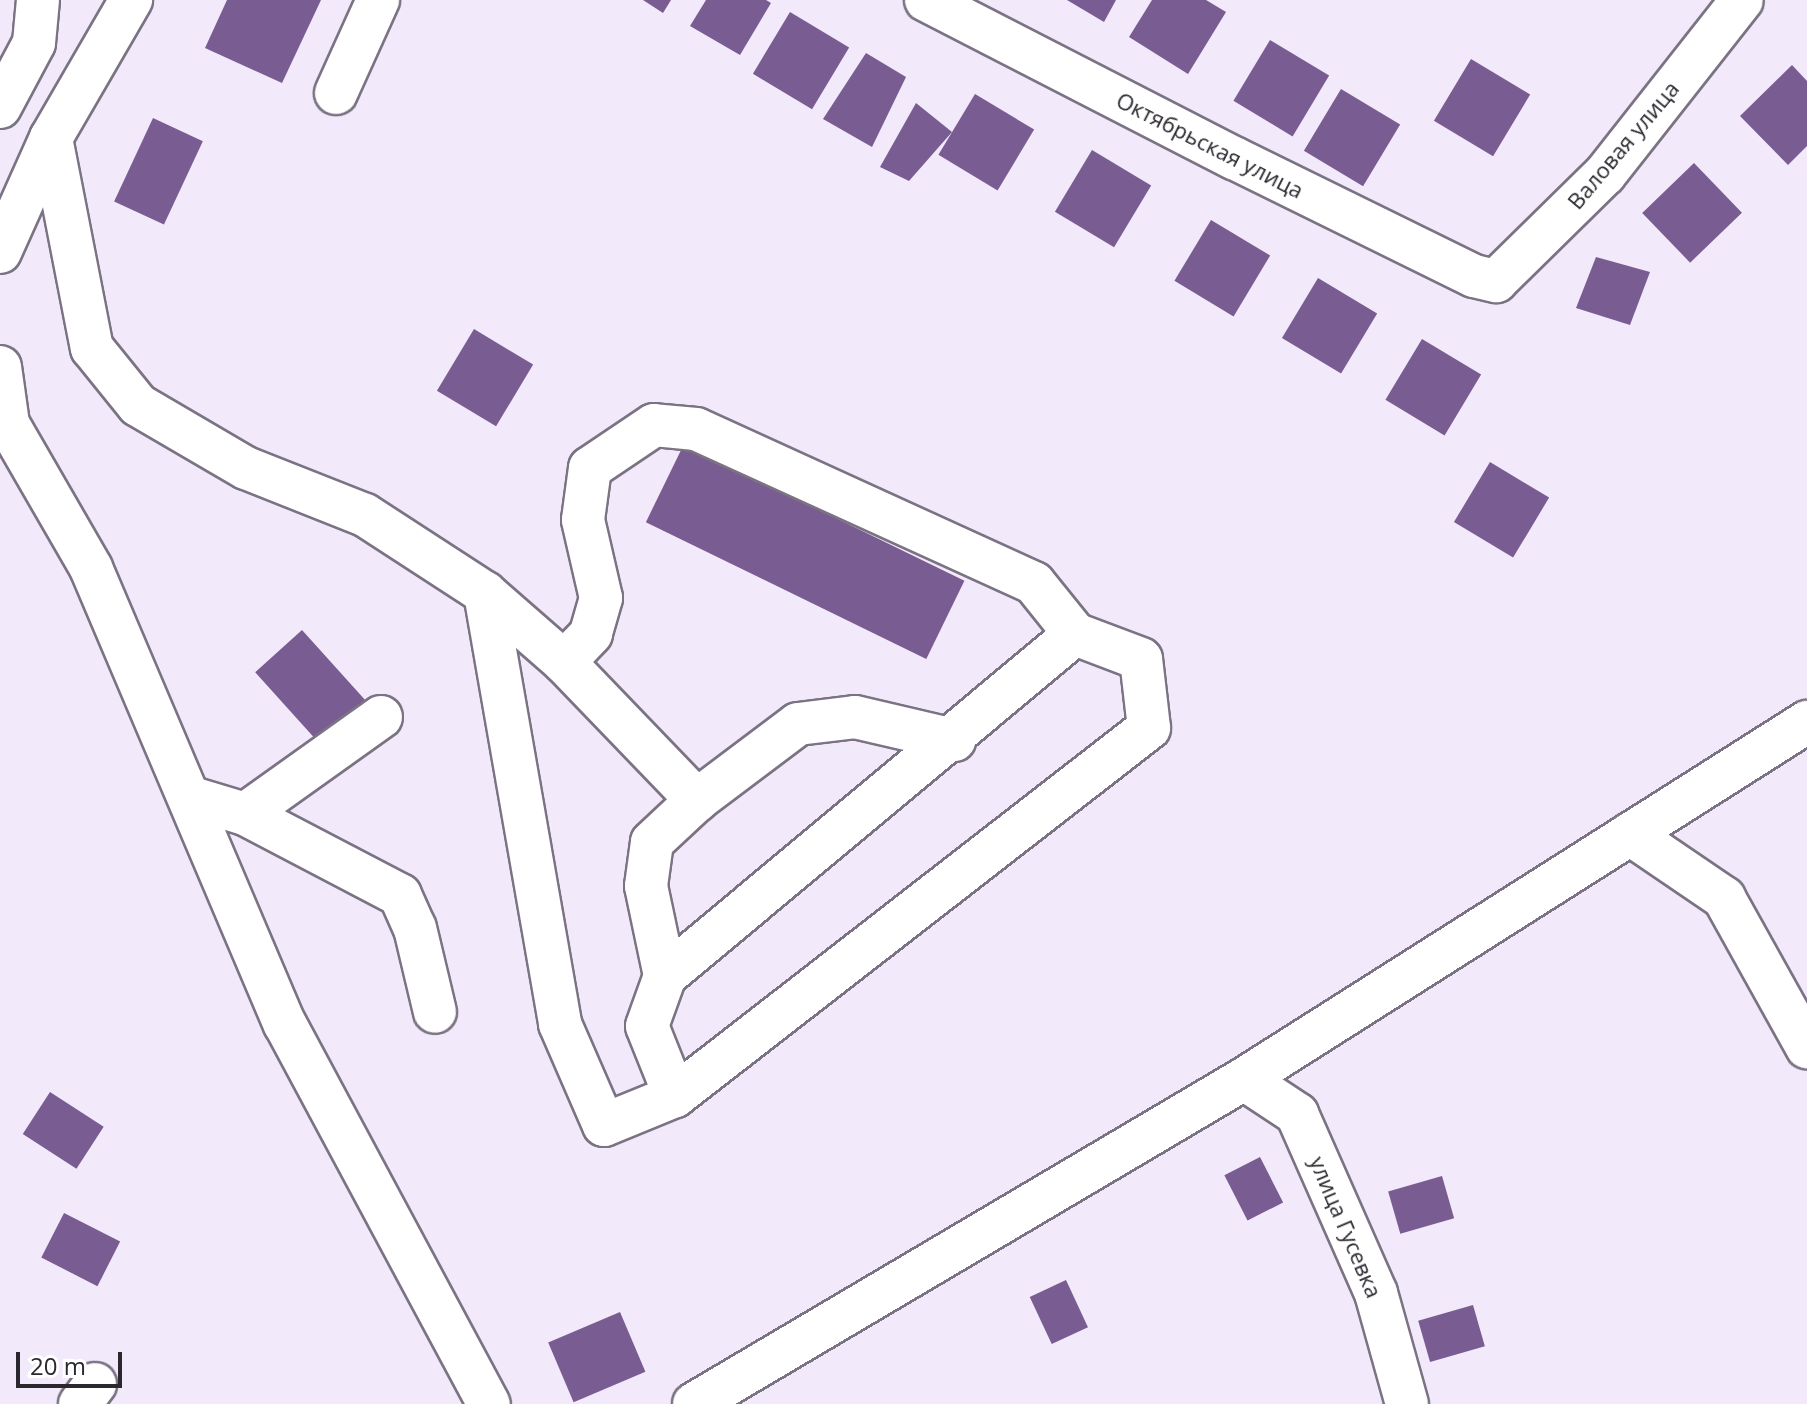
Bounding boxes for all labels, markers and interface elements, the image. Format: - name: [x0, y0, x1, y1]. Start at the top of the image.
- street label: Валовая улица: [1562, 76, 1684, 214]
- street label: Октябрьская улица: [1112, 86, 1308, 204]
- street label: улица Гусевка: [1304, 1152, 1388, 1302]
- scale bar: [20, 1336, 126, 1386]
- text: 20 m: [30, 1349, 86, 1382]

